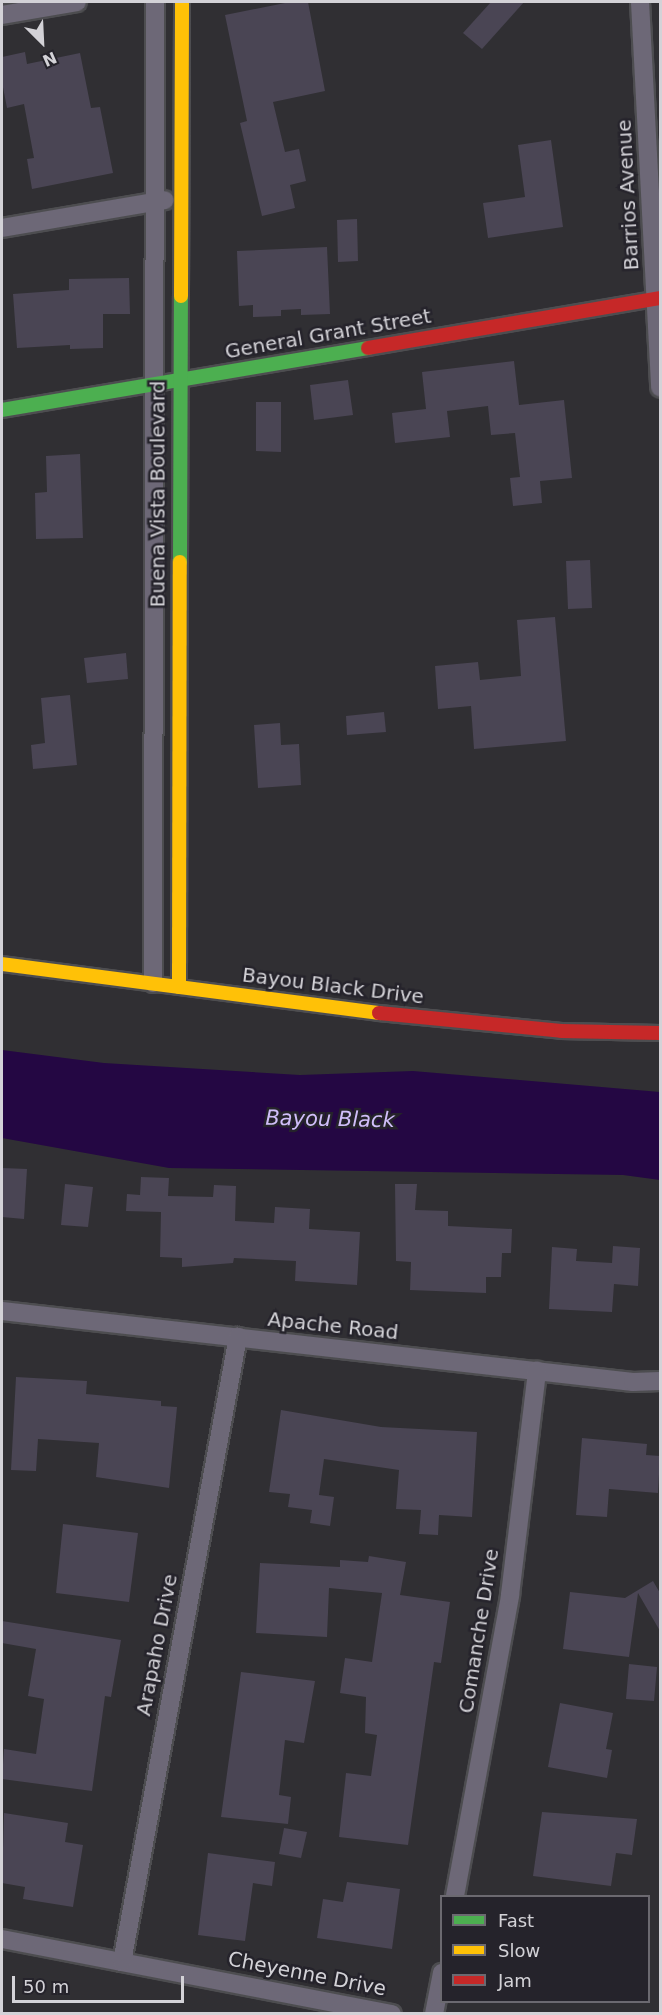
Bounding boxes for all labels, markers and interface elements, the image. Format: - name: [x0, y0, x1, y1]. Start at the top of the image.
- north arrow: [12, 12, 72, 72]
- text: N: [40, 47, 60, 70]
- street label: Barrios Avenue: [612, 119, 644, 271]
- street label: General Grant Street: [223, 304, 433, 364]
- street label: Buena Vista Boulevard: [146, 381, 170, 607]
- street label: Bayou Black Drive: [241, 963, 425, 1009]
- water label: Bayou Black: [265, 1105, 395, 1133]
- street label: Apache Road: [267, 1307, 399, 1345]
- street label: Comanche Drive: [454, 1547, 504, 1715]
- street label: Arapaho Drive: [132, 1572, 182, 1718]
- legend: [440, 1895, 650, 2003]
- text: Fast: [498, 1910, 534, 1931]
- text: Slow: [498, 1940, 540, 1961]
- street label: Cheyenne Drive: [226, 1947, 388, 2001]
- scale bar: [15, 1964, 188, 2002]
- text: Jam: [498, 1970, 532, 1991]
- text: 50 m: [23, 1976, 69, 1997]

